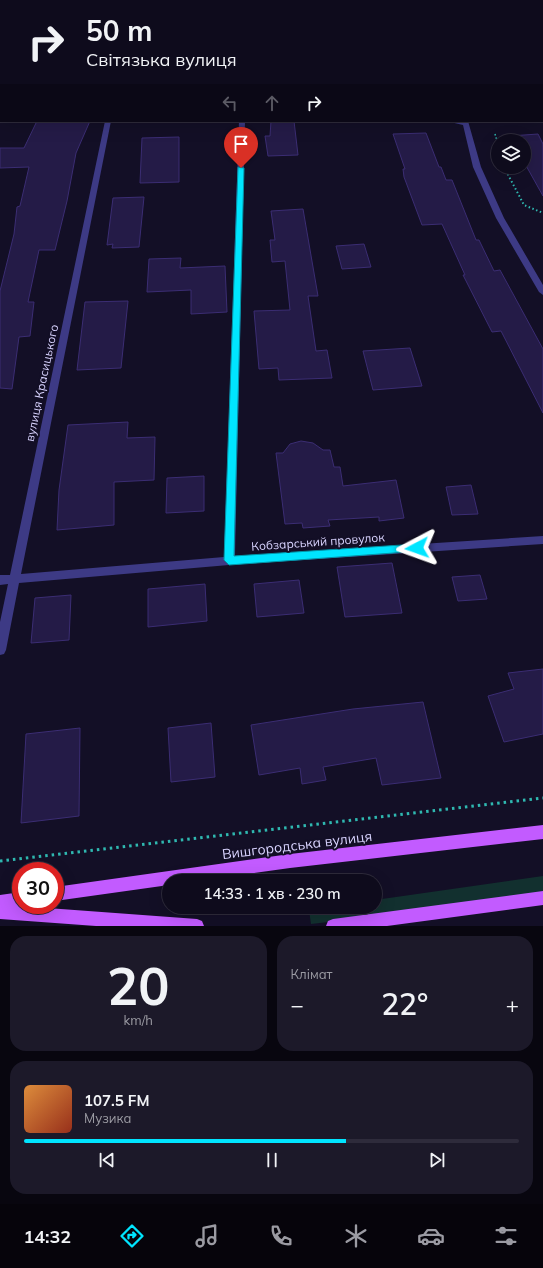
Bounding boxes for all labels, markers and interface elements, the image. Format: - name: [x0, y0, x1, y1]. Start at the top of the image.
- text: 50 m: [86, 13, 152, 48]
- icon: right: [20, 16, 72, 68]
- text: Світязька вулиця: [86, 48, 237, 71]
- icon: left: [219, 92, 241, 114]
- icon: ahead: [261, 92, 283, 114]
- icon: right: [303, 92, 325, 114]
- pin: [224, 127, 258, 168]
- icon: arrive: [230, 133, 252, 155]
- map controls: [491, 134, 531, 174]
- button: layers: [491, 134, 531, 174]
- street label: вулиця Красицького: [22, 323, 61, 443]
- position arrow: [396, 527, 438, 569]
- street label: Кобзарський провулок: [251, 529, 386, 554]
- street label: Вишгородська вулиця: [221, 827, 373, 863]
- speed limit sign: 30: [12, 862, 64, 914]
- text: 14:33 · 1 хв · 230 m: [204, 884, 340, 903]
- text: 20: [107, 953, 169, 1018]
- text: Клімат: [291, 966, 333, 982]
- text: 22°: [381, 985, 428, 1023]
- text: −: [291, 991, 304, 1019]
- text: +: [506, 991, 519, 1019]
- text: km/h: [124, 1012, 153, 1028]
- text: 107.5 FM: [84, 1091, 149, 1110]
- text: Музика: [84, 1110, 131, 1126]
- icon: previous: [96, 1149, 118, 1171]
- icon: pause: [261, 1149, 283, 1171]
- icon: next: [426, 1149, 448, 1171]
- icon: directions: [118, 1222, 146, 1250]
- icon: music: [193, 1222, 221, 1250]
- icon: phone: [267, 1222, 295, 1250]
- icon: climate: [342, 1222, 370, 1250]
- icon: car: [417, 1222, 445, 1250]
- icon: filters: [492, 1222, 520, 1250]
- text: 14:32: [23, 1225, 71, 1248]

